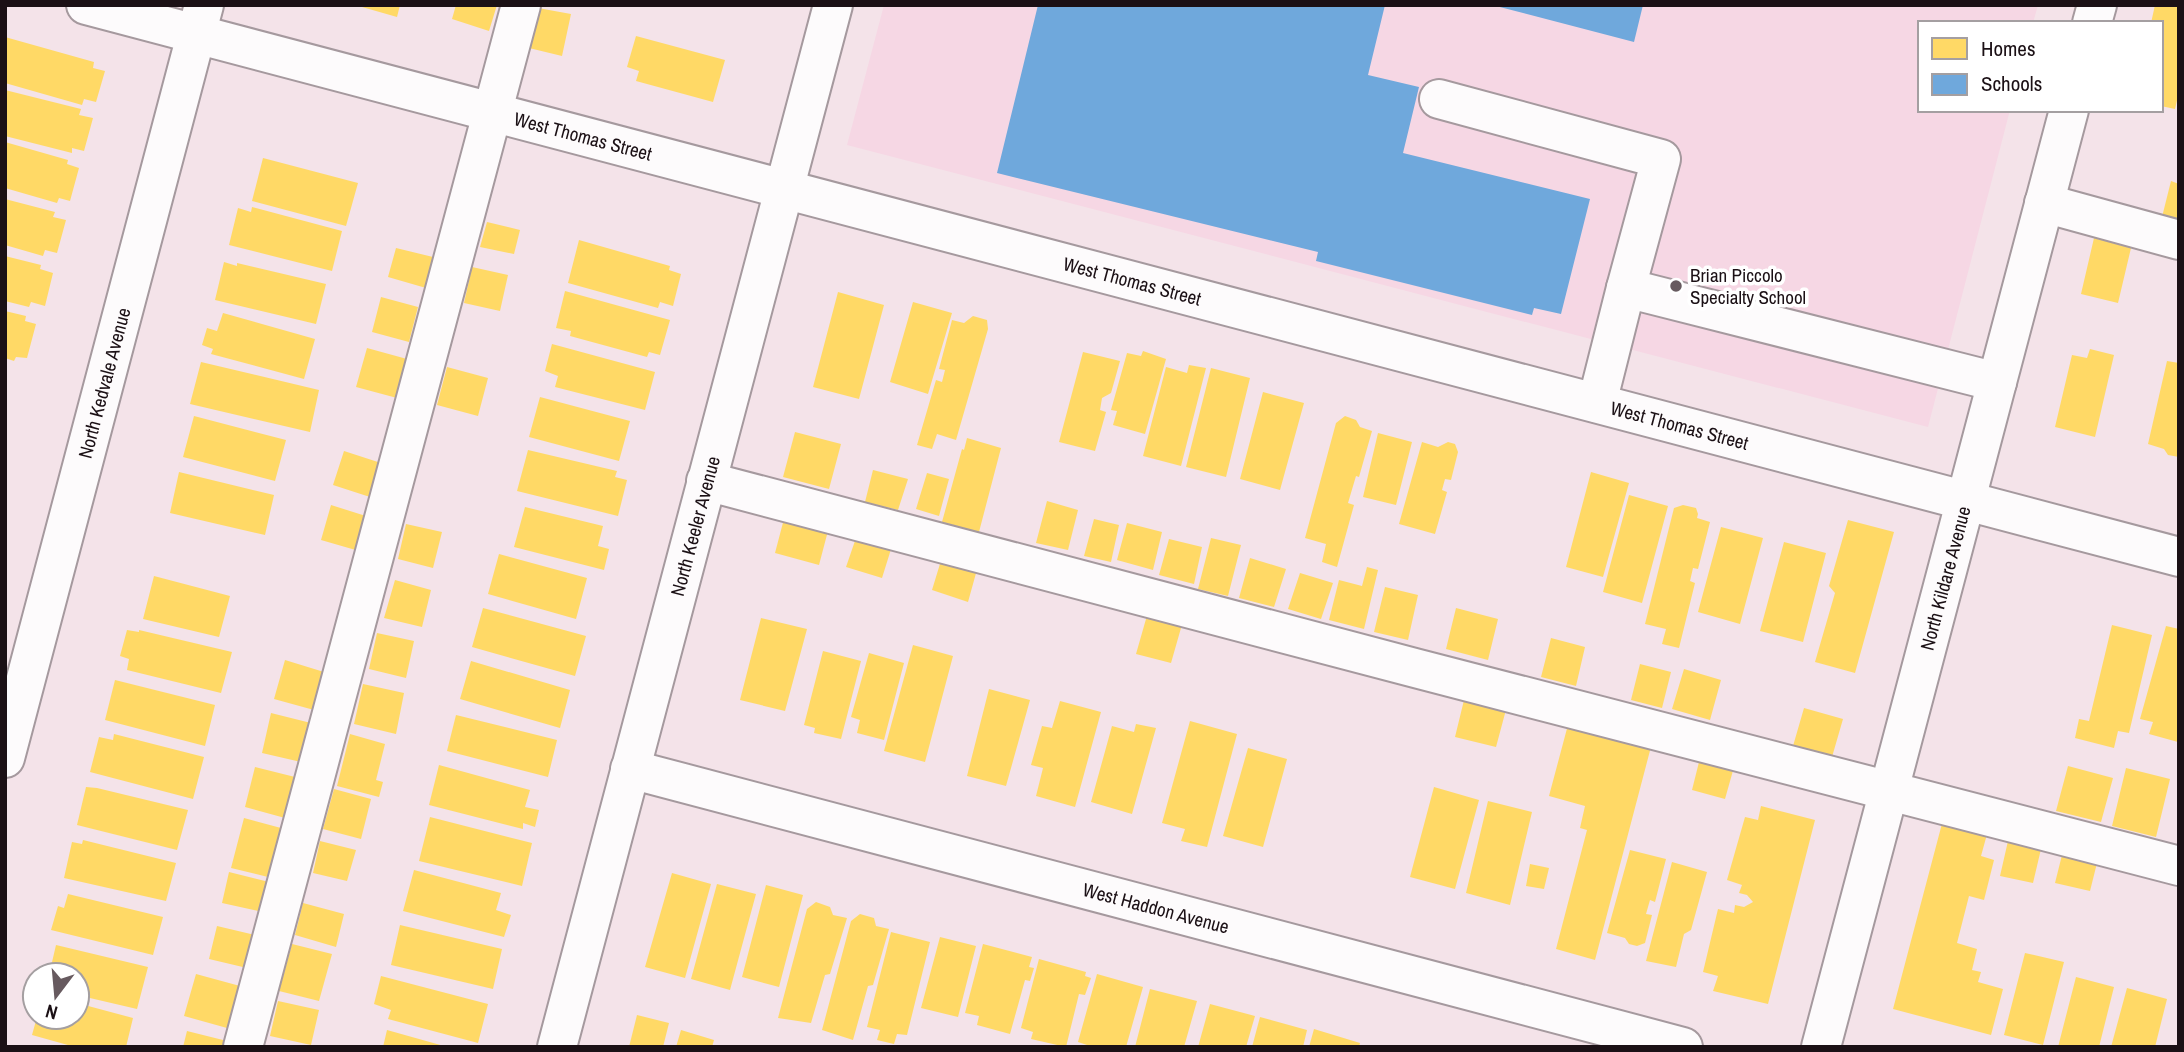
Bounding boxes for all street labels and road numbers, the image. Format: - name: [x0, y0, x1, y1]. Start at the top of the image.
- street label: West Thomas Street: [511, 105, 655, 167]
- street label: West Thomas Street: [1060, 250, 1205, 312]
- street label: North Kedvale Avenue: [72, 305, 136, 461]
- street label: West Thomas Street: [1608, 395, 1752, 456]
- street label: North Keeler Avenue: [664, 453, 726, 599]
- street label: North Kildare Avenue: [1914, 503, 1977, 653]
- street label: West Haddon Avenue: [1080, 876, 1232, 940]

